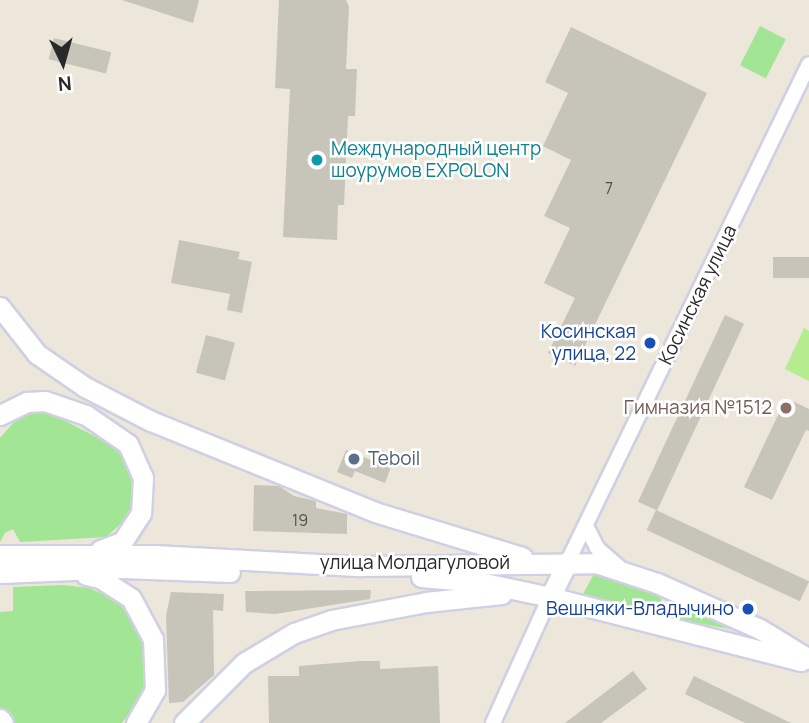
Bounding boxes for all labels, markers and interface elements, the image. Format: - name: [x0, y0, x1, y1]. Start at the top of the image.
- north arrow: [28, 28, 98, 98]
- text: N: [57, 70, 73, 97]
- place label: Международный центр шоурумов EXPOLON: [331, 138, 541, 182]
- marker: Международный центр шоурумов EXPOLON: [309, 152, 325, 168]
- house number: 7: [605, 178, 613, 198]
- street label: Косинская улица: [654, 221, 742, 369]
- place label: Косинская улица, 22: [541, 321, 636, 365]
- marker: Косинская улица, 22: [642, 335, 658, 351]
- place label: Гимназия №1512: [624, 397, 772, 419]
- marker: Гимназия №1512: [778, 400, 794, 416]
- place label: Teboil: [368, 448, 420, 470]
- marker: Teboil: [346, 451, 362, 467]
- house number: 19: [292, 510, 308, 530]
- street label: улица Молдагуловой: [320, 552, 510, 574]
- place label: Вешняки-Владычино: [546, 598, 734, 620]
- marker: Вешняки-Владычино: [740, 601, 756, 617]

